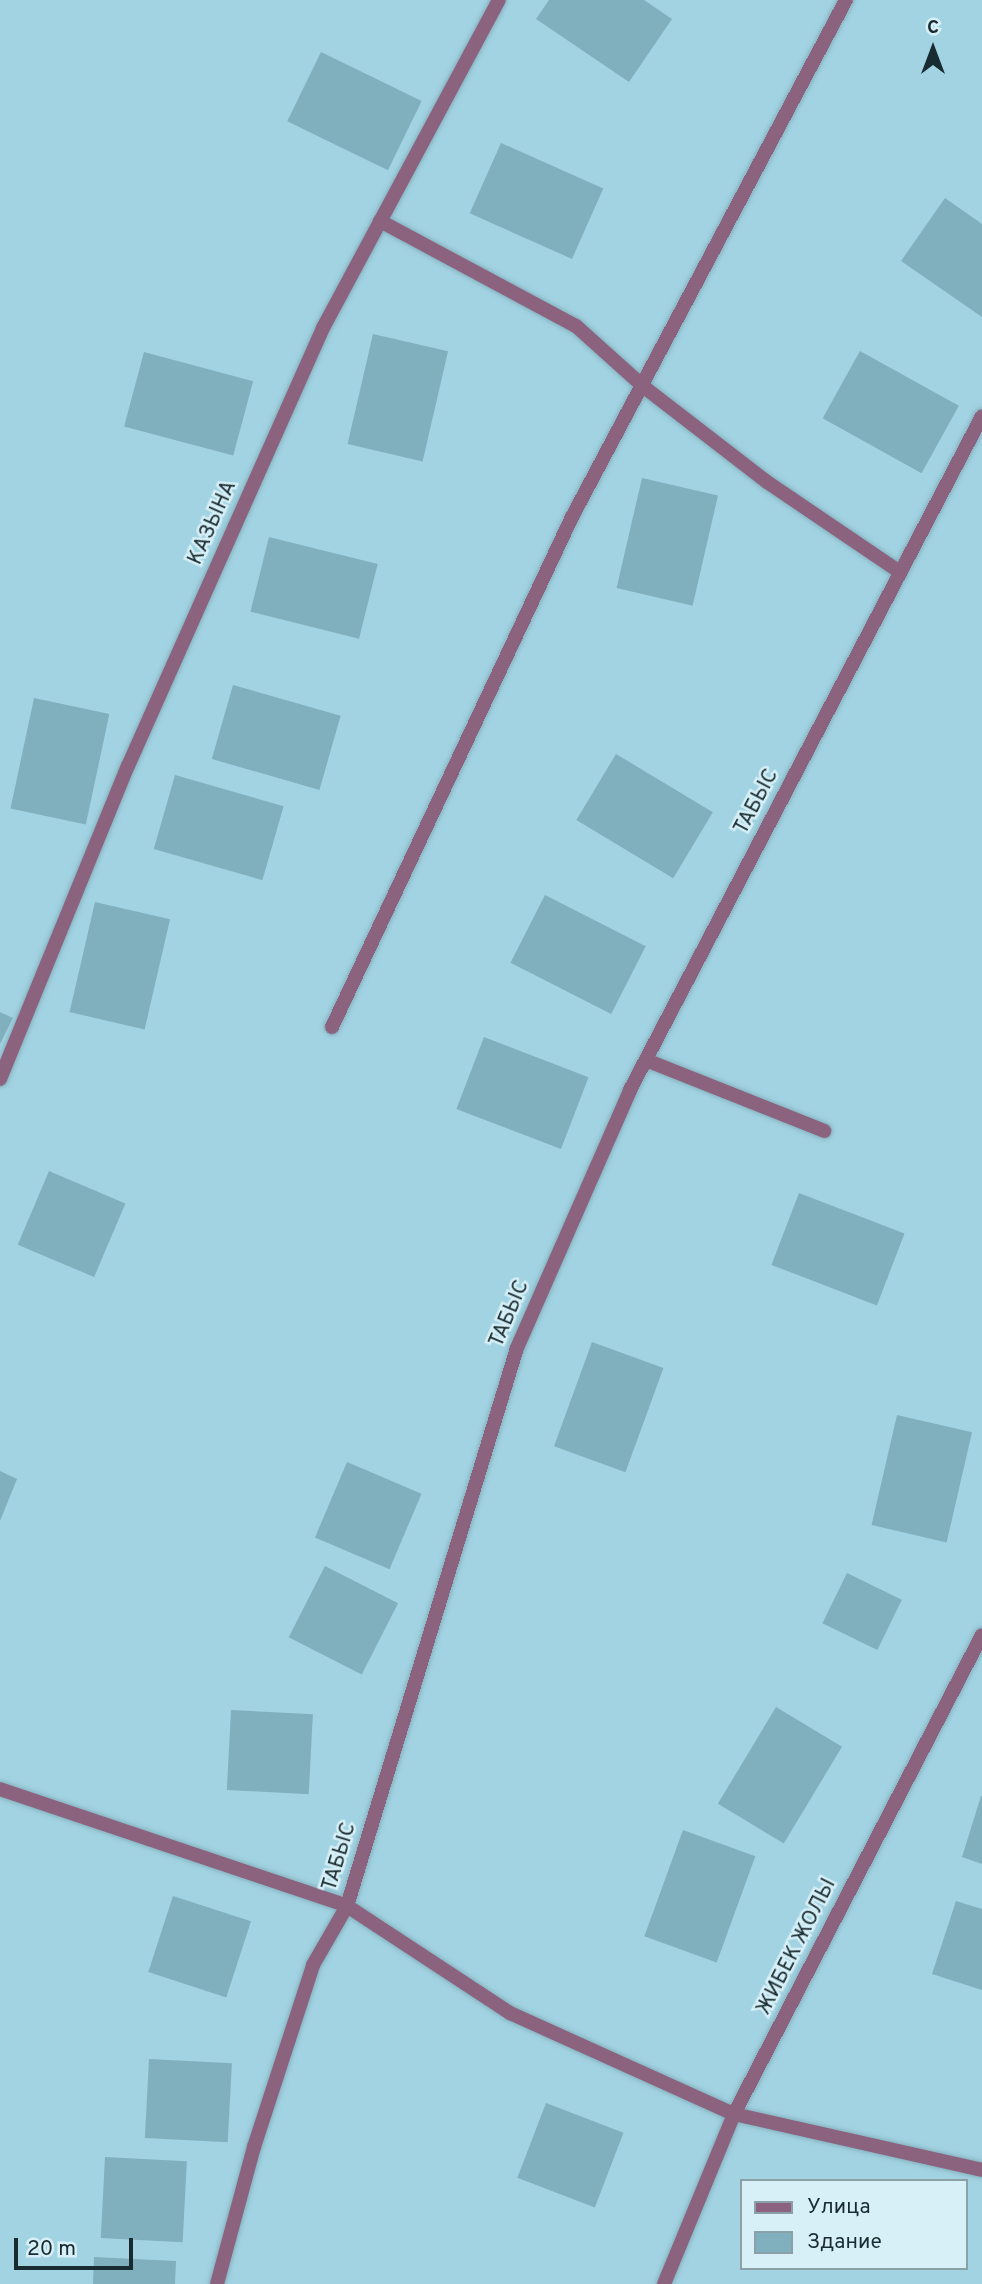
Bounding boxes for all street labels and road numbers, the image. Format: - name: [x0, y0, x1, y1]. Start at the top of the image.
- street label: КАЗЫНА: [183, 477, 243, 569]
- street label: ТАБЫС: [729, 765, 785, 839]
- street label: ТАБЫС: [485, 1277, 535, 1351]
- street label: ТАБЫС: [318, 1820, 362, 1894]
- street label: ЖИБЕК ЖОЛЫ: [752, 1875, 842, 2019]

